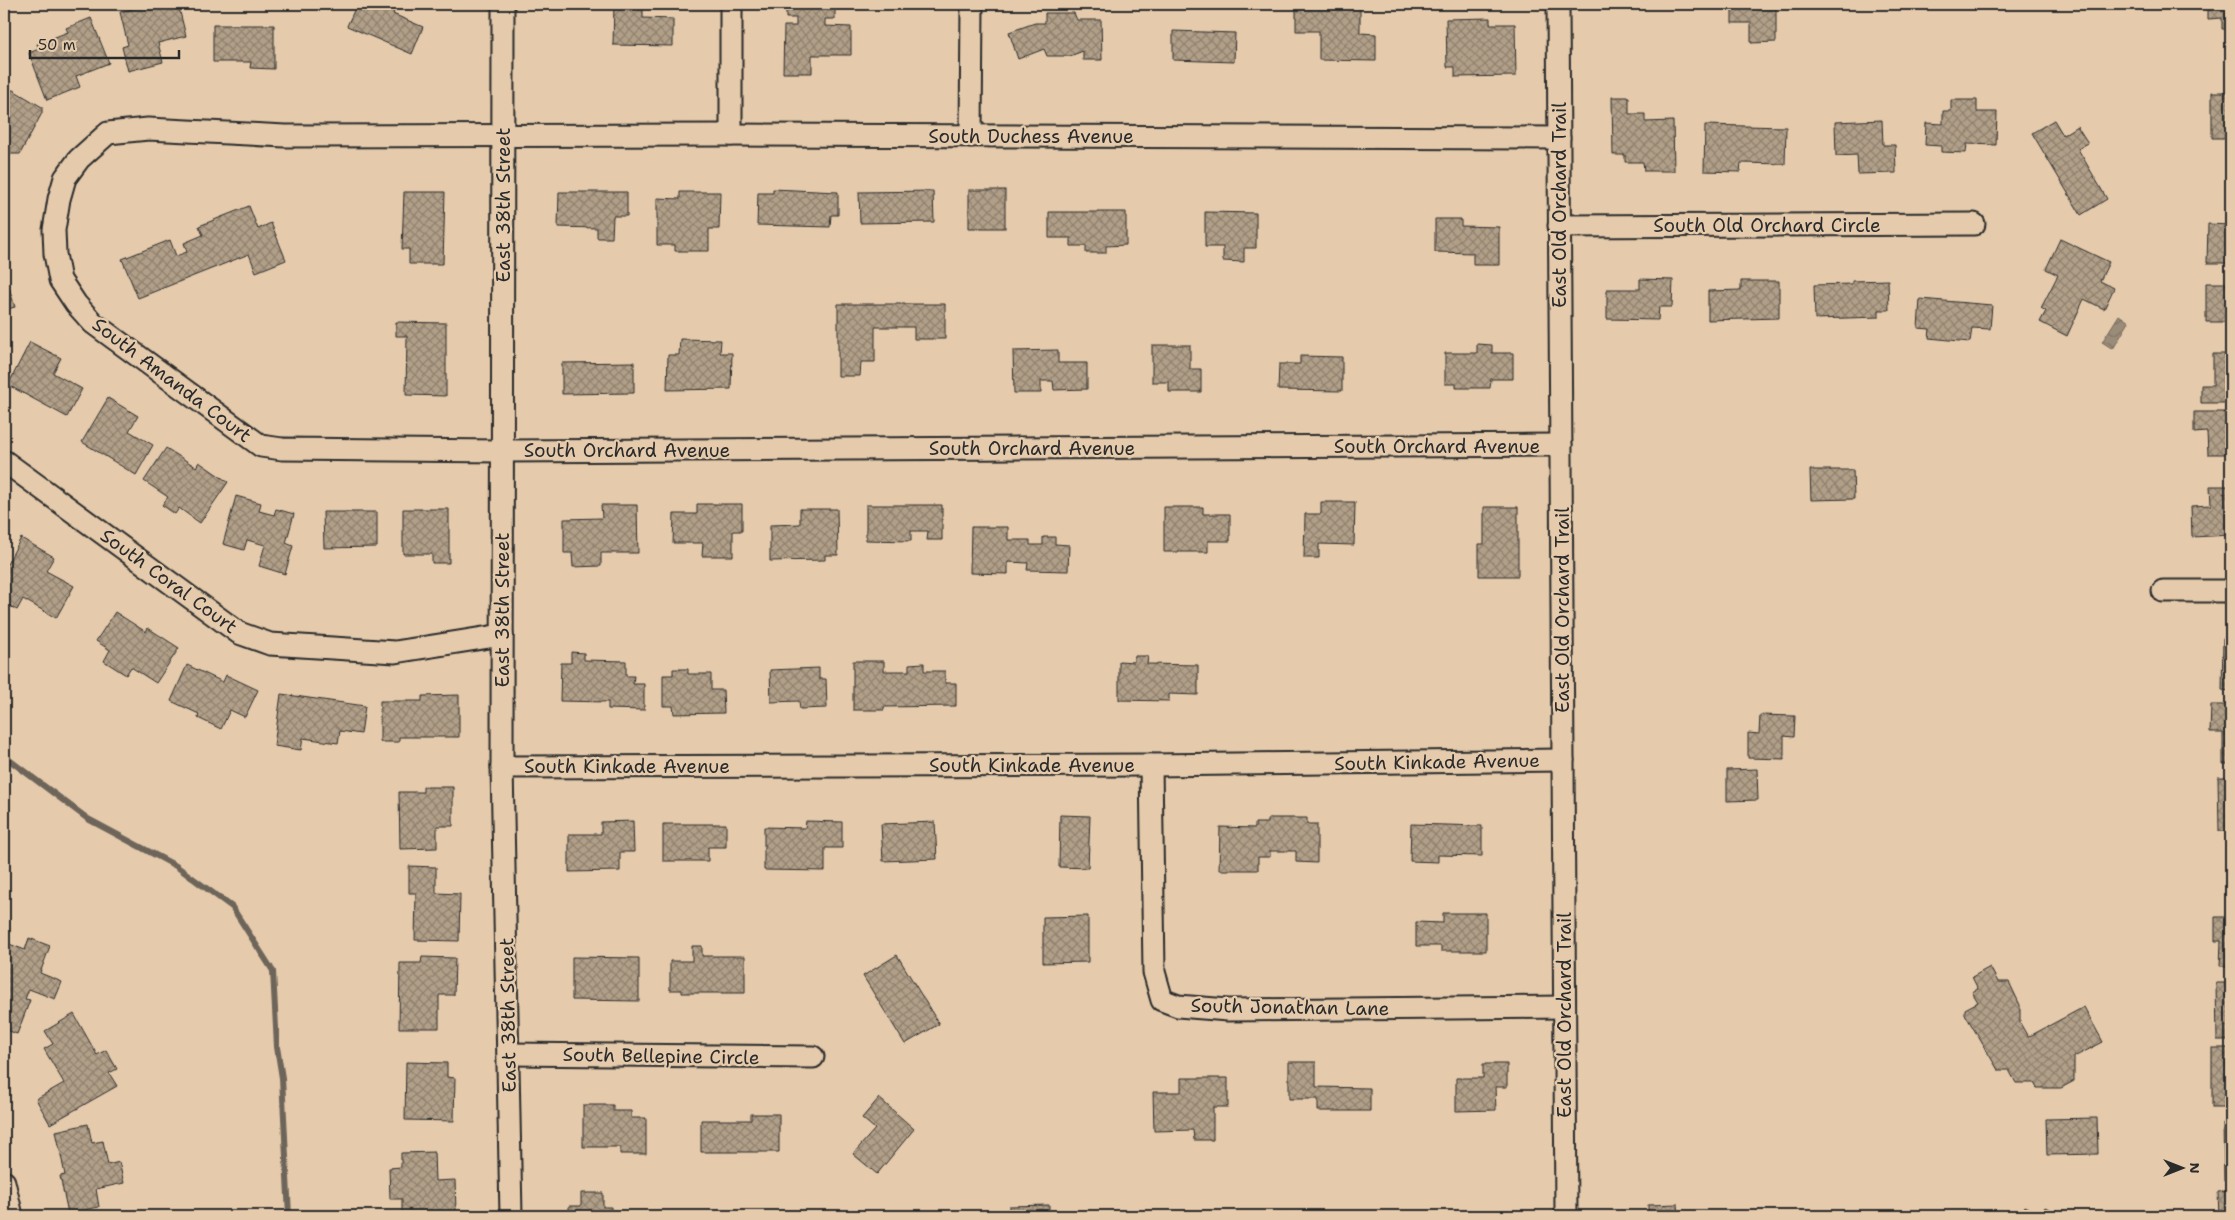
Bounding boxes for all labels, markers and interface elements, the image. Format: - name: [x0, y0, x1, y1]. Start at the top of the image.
- scale bar: [30, 28, 179, 60]
- text: 50 m: [38, 35, 76, 55]
- street label: East Old Orchard Trail: [1547, 102, 1572, 308]
- street label: South Duchess Avenue: [928, 124, 1134, 149]
- street label: East 38th Street: [491, 127, 516, 283]
- street label: South Old Orchard Circle: [1653, 213, 1881, 238]
- street label: South Amanda Court: [87, 312, 257, 448]
- street label: South Orchard Avenue: [1334, 434, 1540, 459]
- street label: South Orchard Avenue: [929, 436, 1135, 461]
- street label: South Orchard Avenue: [524, 438, 730, 463]
- street label: East Old Orchard Trail: [1550, 507, 1575, 713]
- street label: South Coral Court: [95, 523, 243, 639]
- street label: East 38th Street: [490, 532, 515, 688]
- street label: South Kinkade Avenue: [1334, 748, 1540, 776]
- street label: South Kinkade Avenue: [929, 753, 1135, 778]
- street label: South Kinkade Avenue: [524, 754, 730, 779]
- street label: East Old Orchard Trail: [1552, 912, 1577, 1118]
- street label: East 38th Street: [494, 937, 522, 1093]
- street label: South Jonathan Lane: [1190, 993, 1390, 1021]
- street label: South Bellepine Circle: [562, 1042, 760, 1070]
- north arrow: [2158, 1142, 2208, 1192]
- text: N: [2186, 1162, 2204, 1174]

